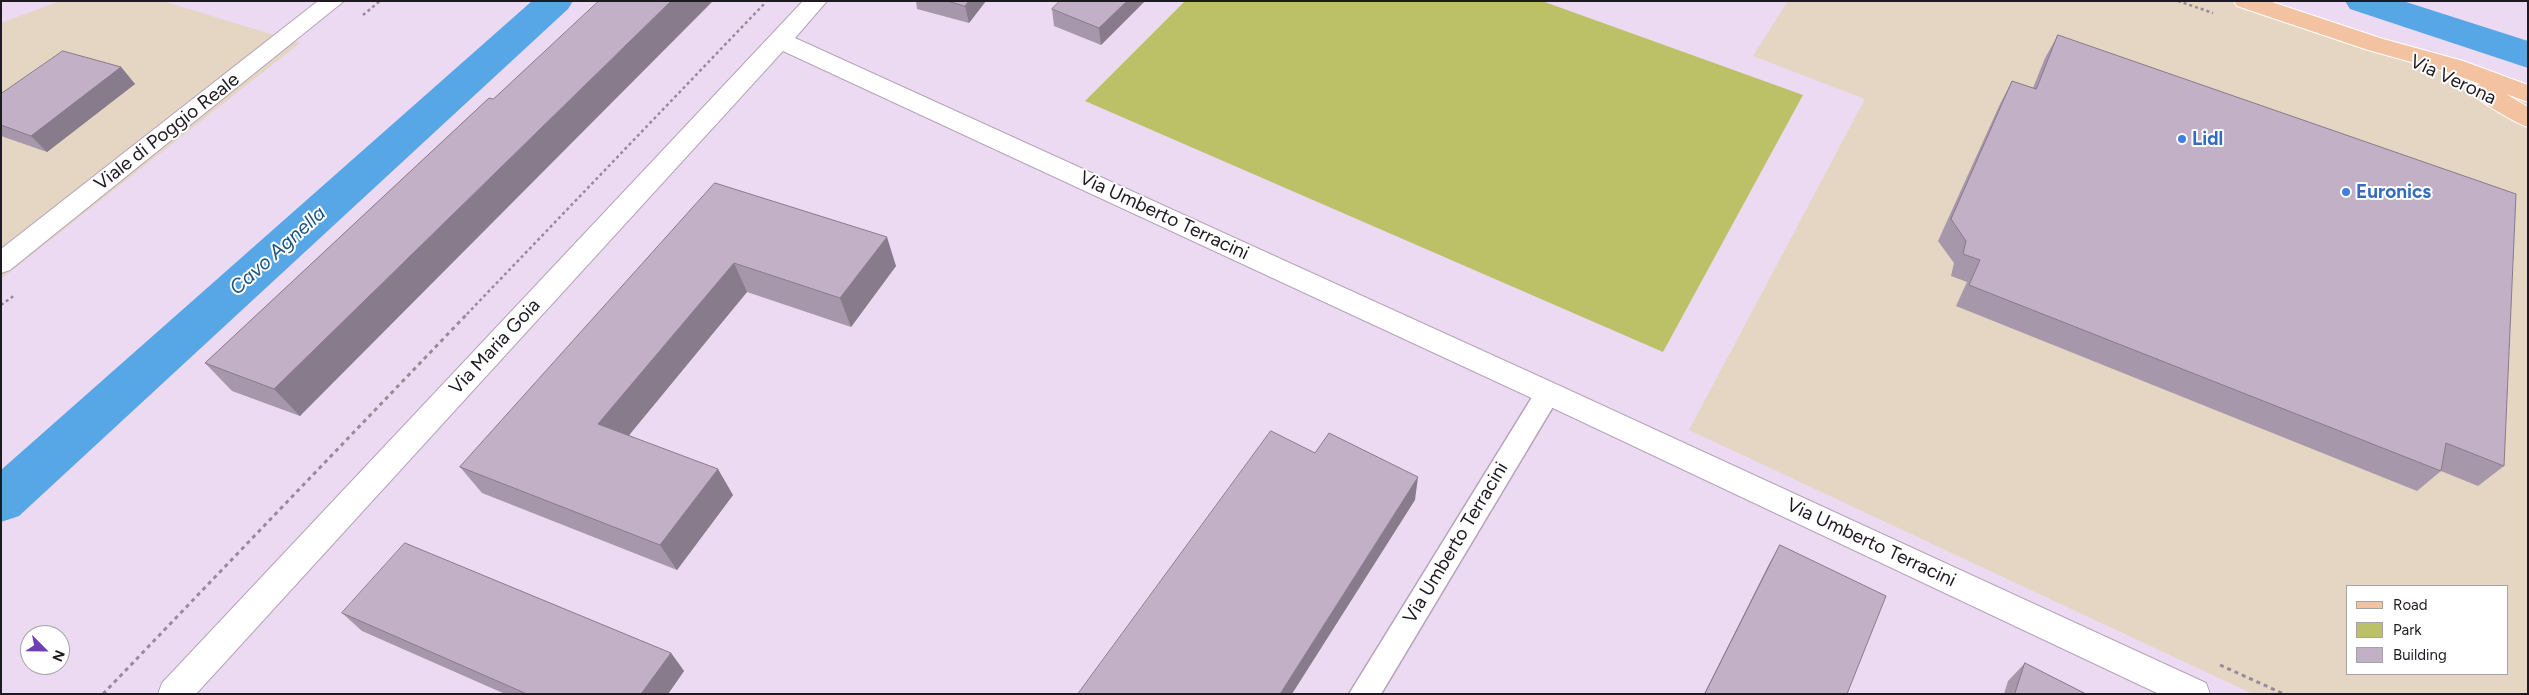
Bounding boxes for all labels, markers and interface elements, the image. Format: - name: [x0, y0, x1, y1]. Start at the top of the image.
- street label: Via Verona: [2406, 50, 2500, 110]
- street label: Viale di Poggio Reale: [90, 68, 244, 196]
- place label: Lidl: [2192, 128, 2223, 150]
- marker: Lidl: [2176, 133, 2188, 145]
- street label: Via Umberto Terracini: [1076, 167, 1252, 265]
- place label: Euronics: [2356, 181, 2431, 203]
- marker: Euronics: [2340, 186, 2352, 198]
- water label: Cavo Agnella: [225, 202, 331, 300]
- street label: Via Maria Goia: [445, 294, 545, 400]
- street label: Via Umberto Terracini: [1399, 458, 1513, 628]
- street label: Via Umberto Terracini: [1783, 494, 1959, 592]
- legend: [2346, 585, 2509, 675]
- text: Road: [2393, 596, 2428, 614]
- text: Park: [2393, 621, 2422, 639]
- north arrow: [20, 625, 70, 675]
- text: Building: [2393, 646, 2447, 664]
- text: N: [48, 647, 68, 664]

